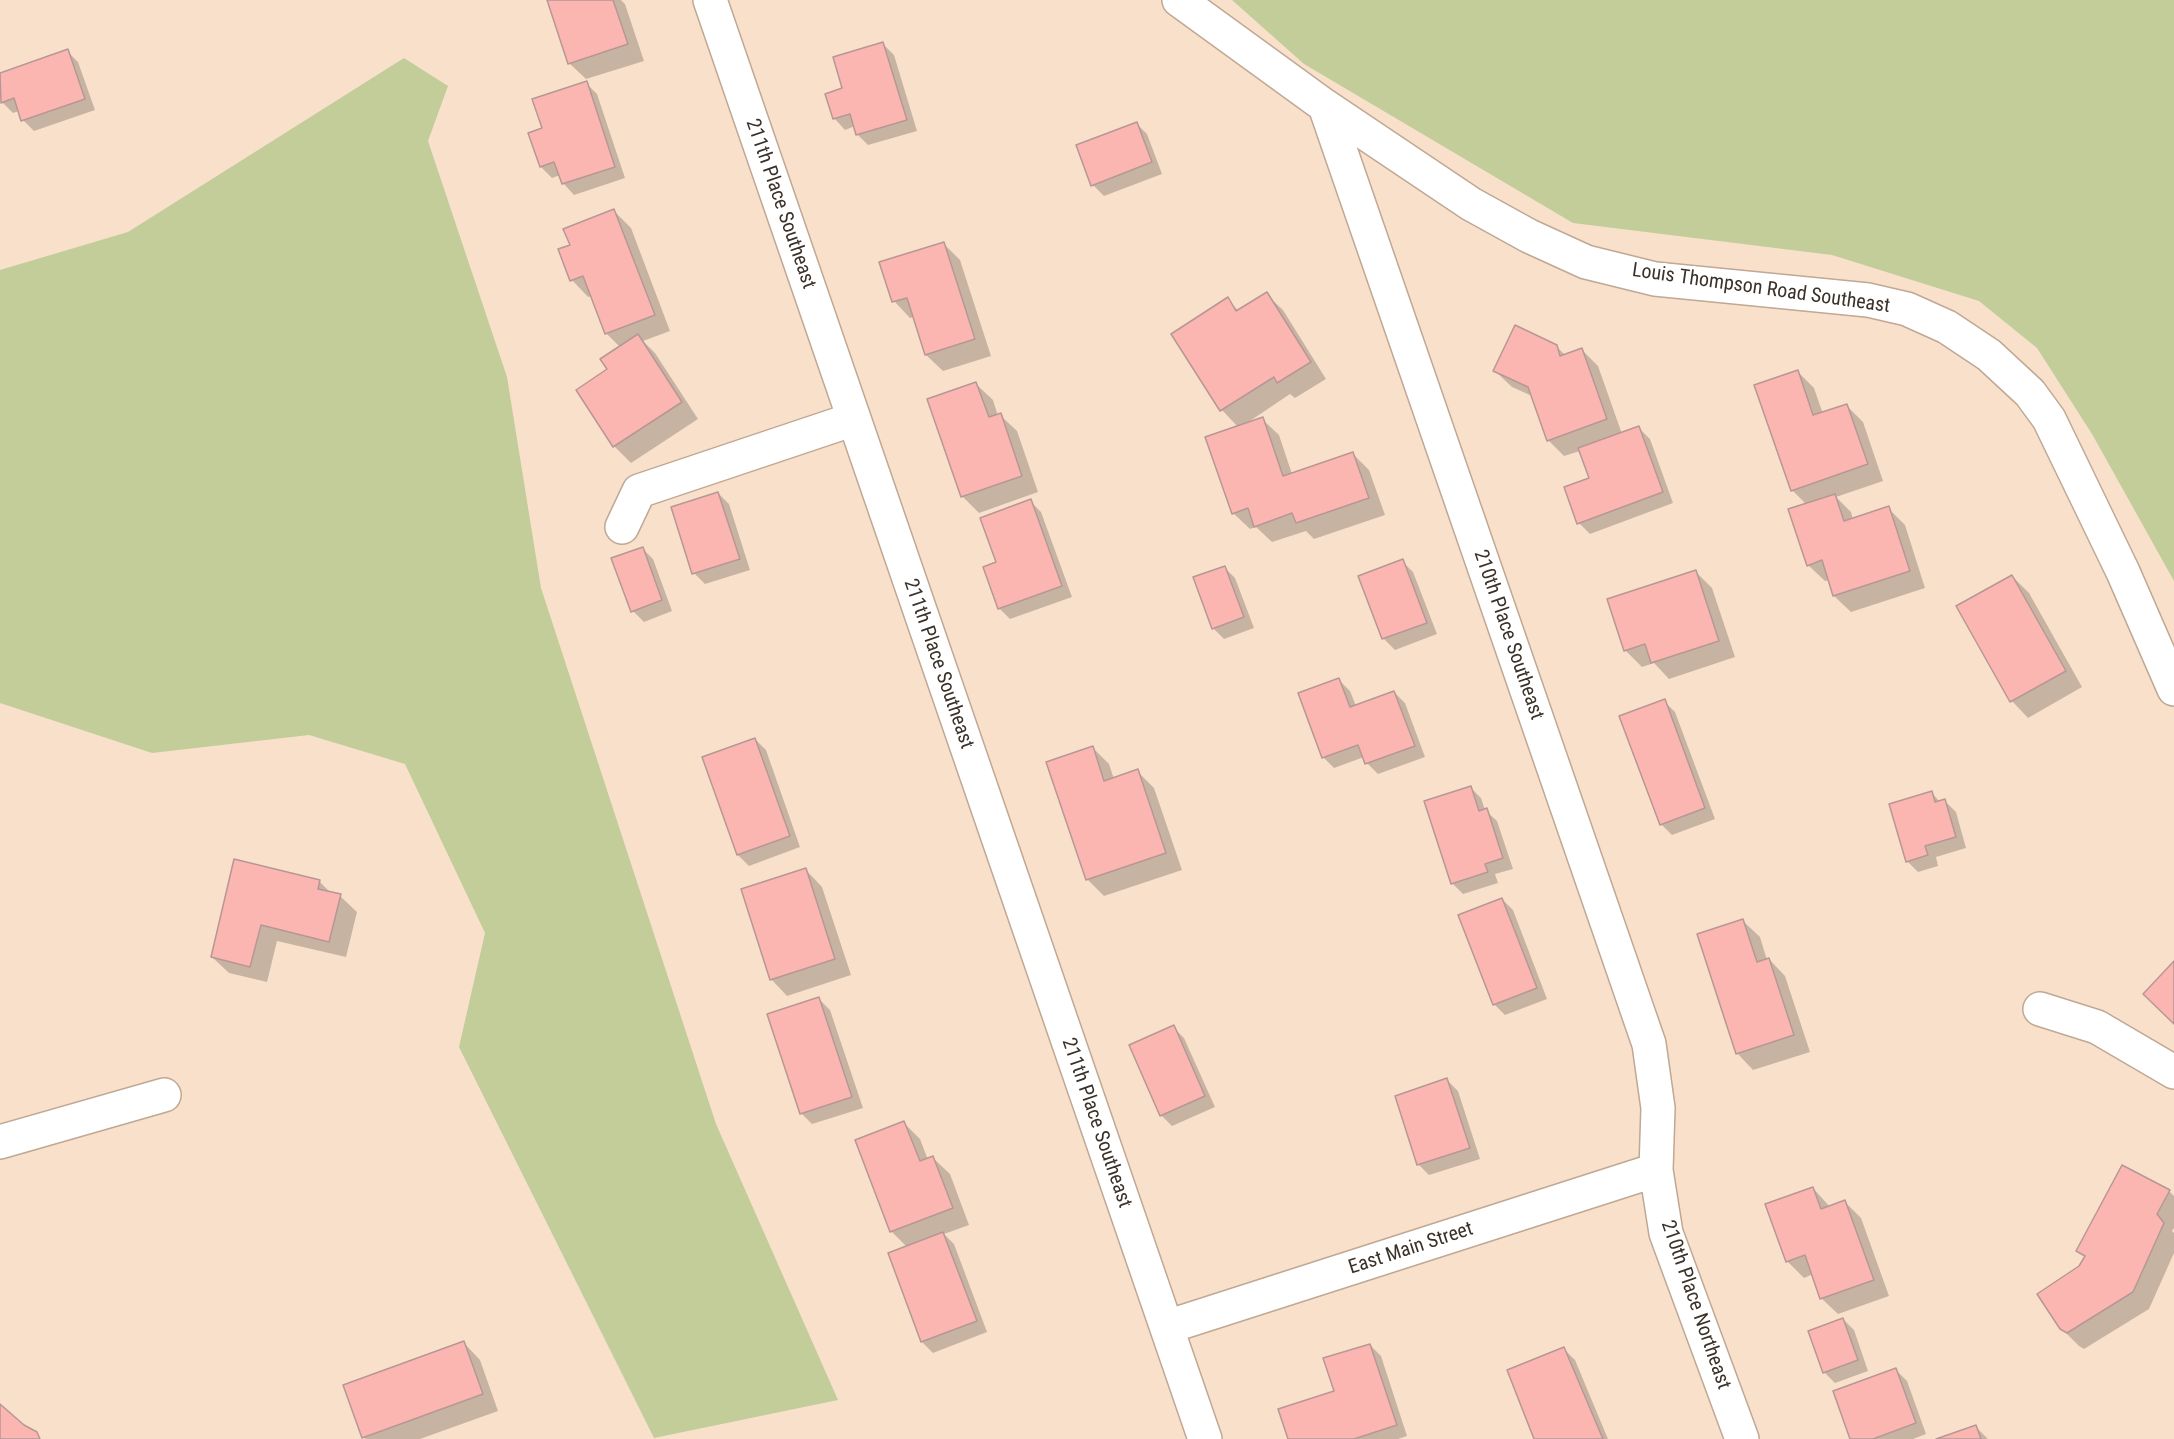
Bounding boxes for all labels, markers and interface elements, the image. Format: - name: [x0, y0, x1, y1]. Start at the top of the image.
- street label: 211th Place Southeast: [740, 116, 820, 292]
- street label: Louis Thompson Road Southeast: [1630, 259, 1892, 319]
- street label: 210th Place Southeast: [1468, 547, 1548, 723]
- street label: 211th Place Southeast: [898, 576, 978, 752]
- street label: 211th Place Southeast: [1056, 1035, 1136, 1211]
- street label: 210th Place Northeast: [1655, 1217, 1735, 1393]
- street label: East Main Street: [1346, 1218, 1476, 1280]

